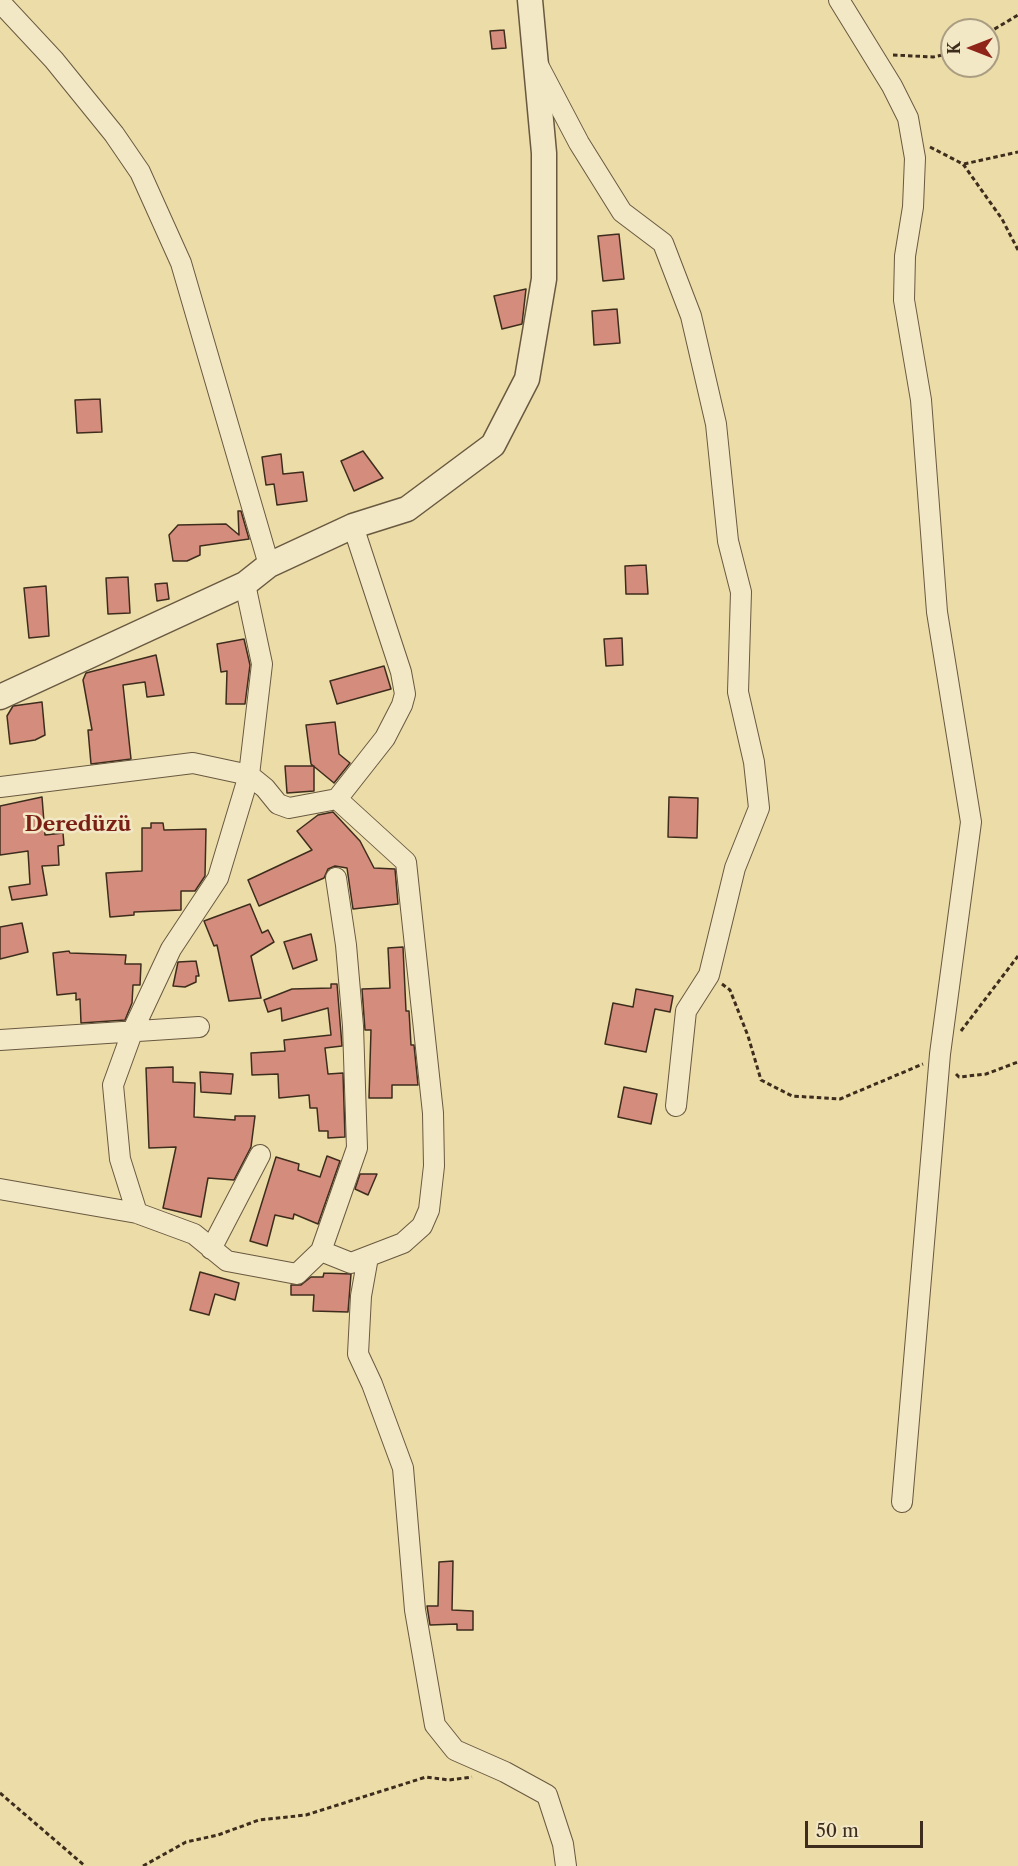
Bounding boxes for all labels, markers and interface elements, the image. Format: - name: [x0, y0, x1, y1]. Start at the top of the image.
- north arrow: [940, 18, 1000, 78]
- text: K: [944, 42, 964, 54]
- district label: Deredüzü: [24, 812, 132, 838]
- scale bar: [808, 1809, 926, 1847]
- text: 50 m: [816, 1820, 859, 1842]

